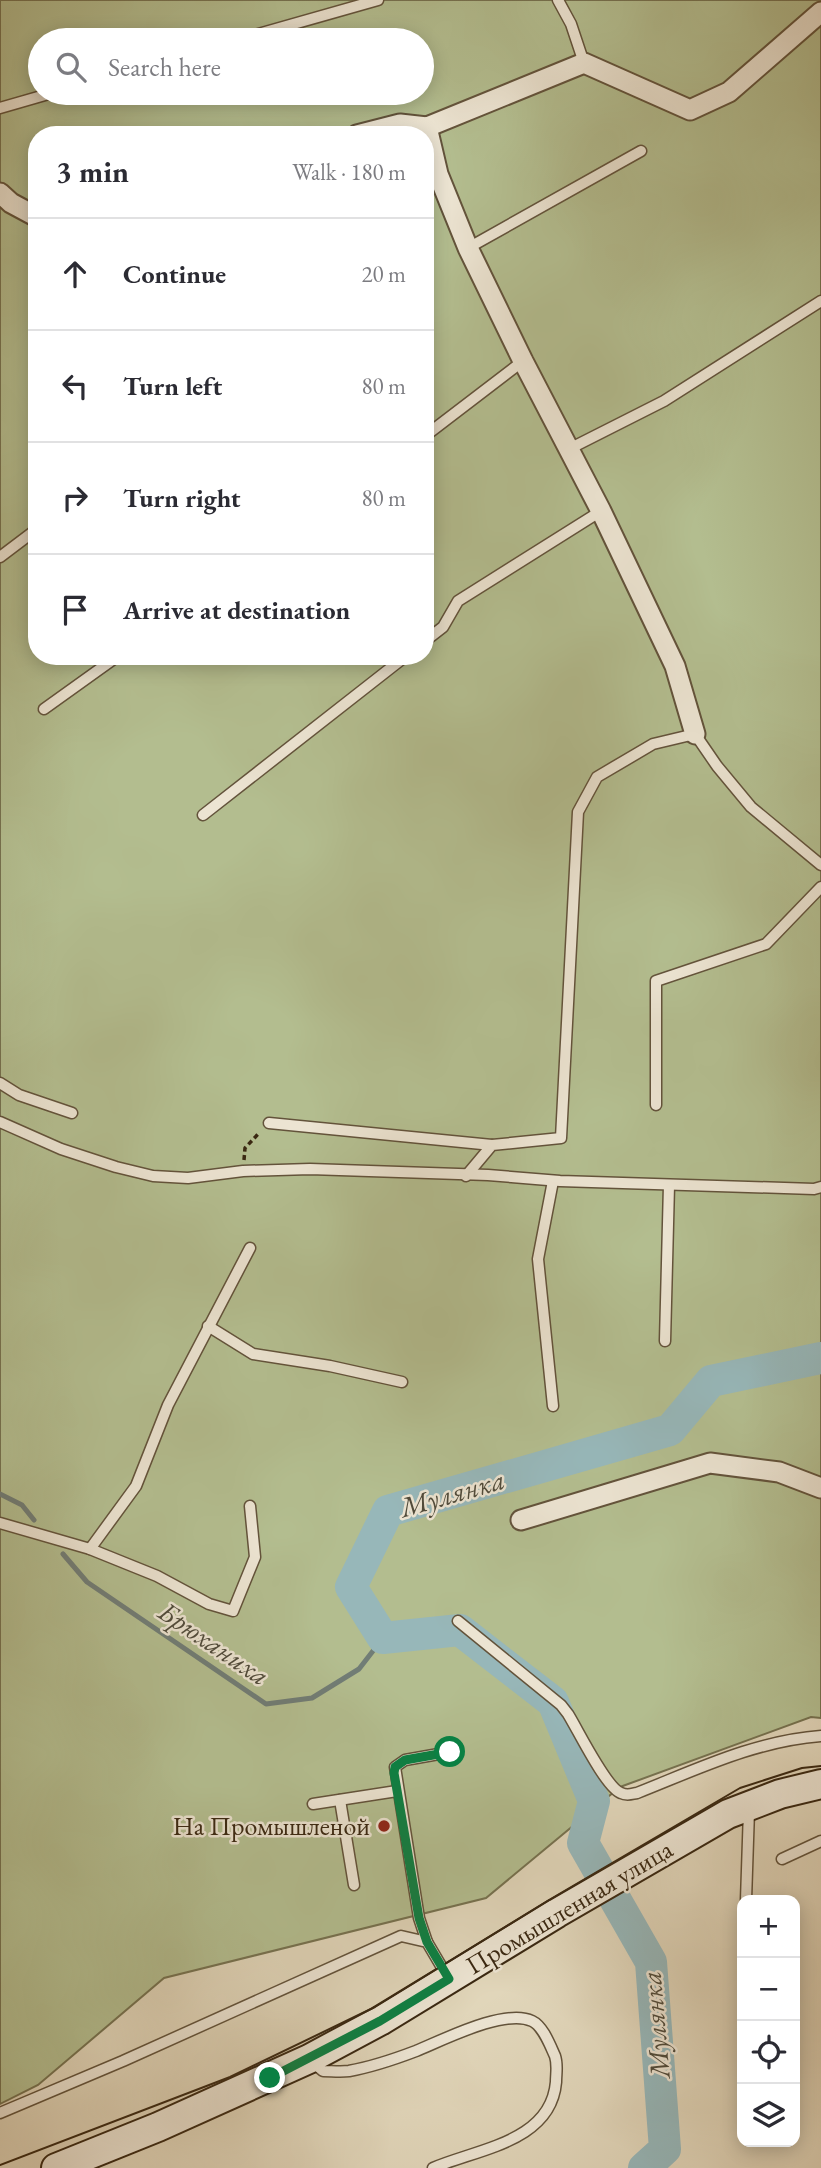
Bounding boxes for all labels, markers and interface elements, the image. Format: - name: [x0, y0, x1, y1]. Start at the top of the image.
- search box: [28, 28, 434, 105]
- icon: search: [52, 48, 90, 86]
- text: Search here: [108, 50, 221, 84]
- text: 3 min: [56, 152, 129, 191]
- text: Walk · 180 m: [292, 157, 406, 187]
- icon: ahead: [56, 255, 94, 293]
- text: Continue: [123, 257, 226, 291]
- text: 20 m: [361, 259, 406, 289]
- icon: left: [56, 367, 94, 405]
- text: Turn left: [123, 369, 222, 403]
- text: 80 m: [361, 371, 406, 401]
- icon: right: [56, 479, 94, 517]
- text: Turn right: [123, 481, 241, 515]
- text: 80 m: [361, 483, 406, 513]
- icon: arrive: [56, 591, 94, 629]
- text: Arrive at destination: [123, 593, 350, 627]
- water label: Мулянка: [394, 1461, 509, 1526]
- water label: Брюханиха: [151, 1592, 276, 1693]
- route start: [434, 1736, 465, 1767]
- place label: На Промышленой: [173, 1809, 370, 1843]
- marker: На Промышленой: [376, 1818, 392, 1834]
- street label: Промышленная улица: [459, 1831, 679, 1982]
- map controls: [737, 1895, 800, 2147]
- button: +: [737, 1895, 800, 1958]
- button: −: [737, 1958, 800, 2021]
- water label: Мулянка: [632, 1970, 678, 2082]
- button: locate: [737, 2021, 800, 2084]
- route end: [254, 2062, 285, 2093]
- button: layers: [737, 2084, 800, 2147]

